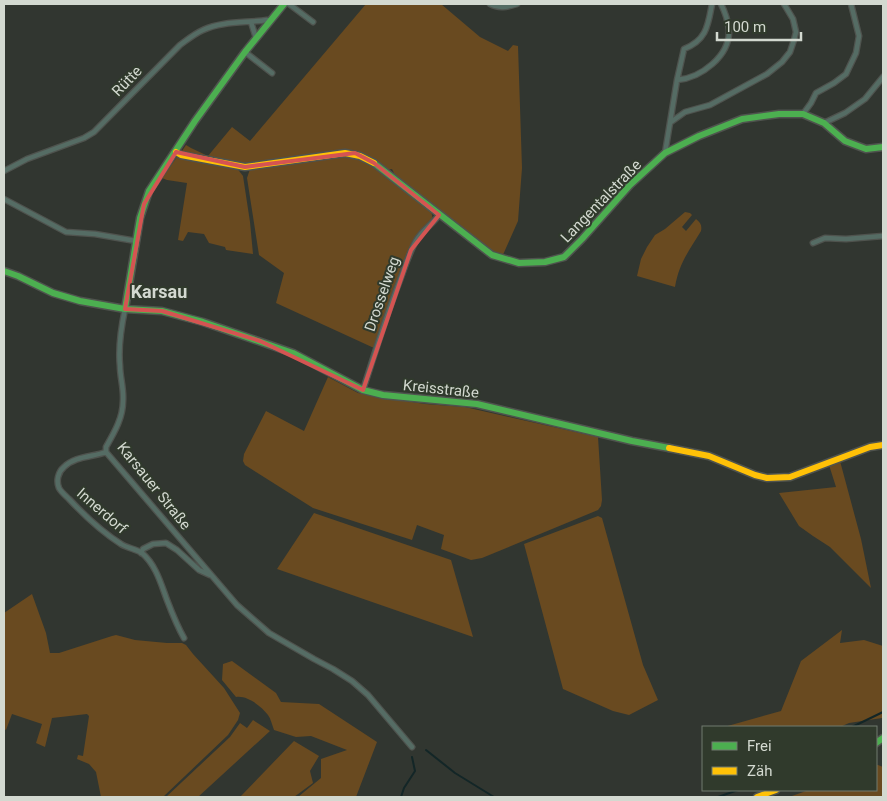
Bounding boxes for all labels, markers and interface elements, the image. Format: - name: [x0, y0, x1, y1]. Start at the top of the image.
- scale bar: [717, 10, 801, 42]
- text: 100 m: [724, 18, 766, 36]
- street label: Rütte: [108, 62, 146, 100]
- street label: Langentalstraße: [557, 156, 645, 246]
- street label: Drosselweg: [361, 254, 403, 334]
- district label: Karsau: [131, 281, 187, 302]
- street label: Kreisstraße: [402, 376, 480, 402]
- street label: Karsauer Straße: [113, 439, 195, 533]
- street label: Innerdorf: [73, 484, 132, 538]
- legend: [702, 726, 877, 791]
- text: Frei: [747, 737, 772, 755]
- text: Zäh: [747, 762, 772, 780]

